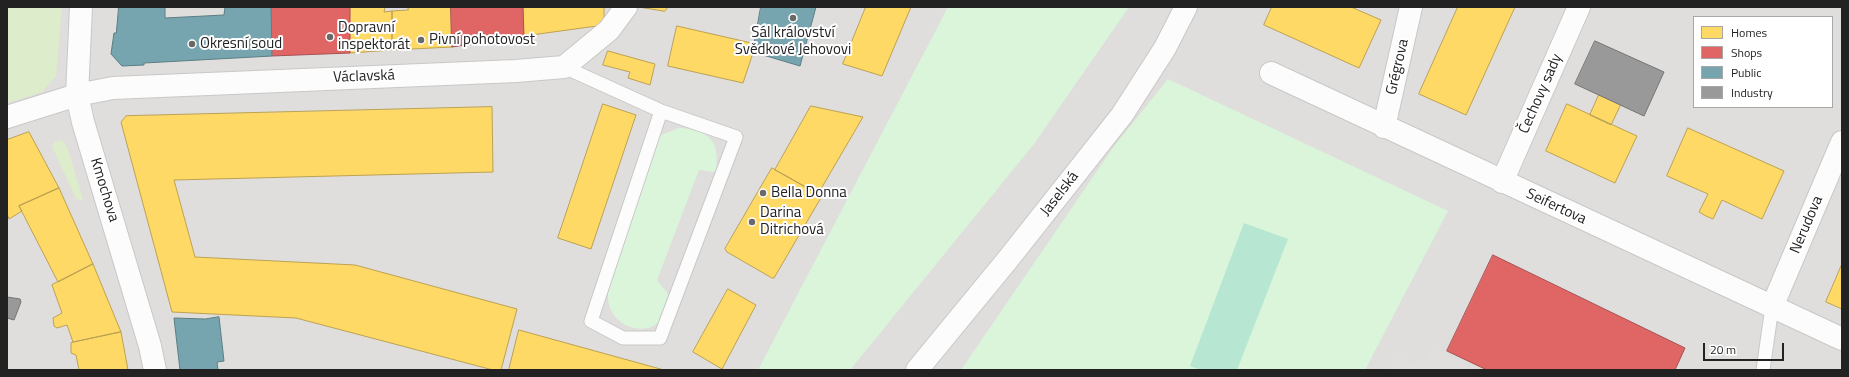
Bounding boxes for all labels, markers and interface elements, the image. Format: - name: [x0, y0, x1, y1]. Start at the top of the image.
- marker: Sál království Svědkové Jehovovi: [788, 13, 798, 23]
- legend: [1693, 16, 1833, 108]
- place label: Dopravní inspektorát: [338, 19, 410, 54]
- text: Homes: [1731, 23, 1767, 42]
- place label: Sál království Svědkové Jehovovi: [735, 24, 851, 59]
- place label: Pivní pohotovost: [429, 31, 535, 49]
- marker: Dopravní inspektorát: [325, 32, 335, 42]
- place label: Okresní soud: [200, 35, 282, 53]
- marker: Pivní pohotovost: [416, 35, 426, 45]
- street label: Grégrova: [1383, 37, 1413, 97]
- marker: Okresní soud: [187, 39, 197, 49]
- text: Shops: [1731, 43, 1762, 62]
- street label: Čechovy sady: [1515, 51, 1567, 137]
- text: Public: [1731, 63, 1761, 82]
- street label: Václavská: [333, 67, 395, 87]
- text: Industry: [1731, 83, 1773, 102]
- street label: Kmochova: [86, 156, 122, 224]
- street label: Jaselská: [1037, 168, 1083, 220]
- place label: Bella Donna: [771, 184, 847, 202]
- street label: Seifertova: [1523, 185, 1589, 229]
- marker: Bella Donna: [758, 188, 768, 198]
- street label: Nerudova: [1787, 193, 1827, 257]
- place label: Darina Ditrichová: [760, 204, 824, 239]
- marker: Darina Ditrichová: [747, 217, 757, 227]
- scale bar: [1705, 335, 1786, 361]
- text: 20 m: [1710, 340, 1736, 359]

